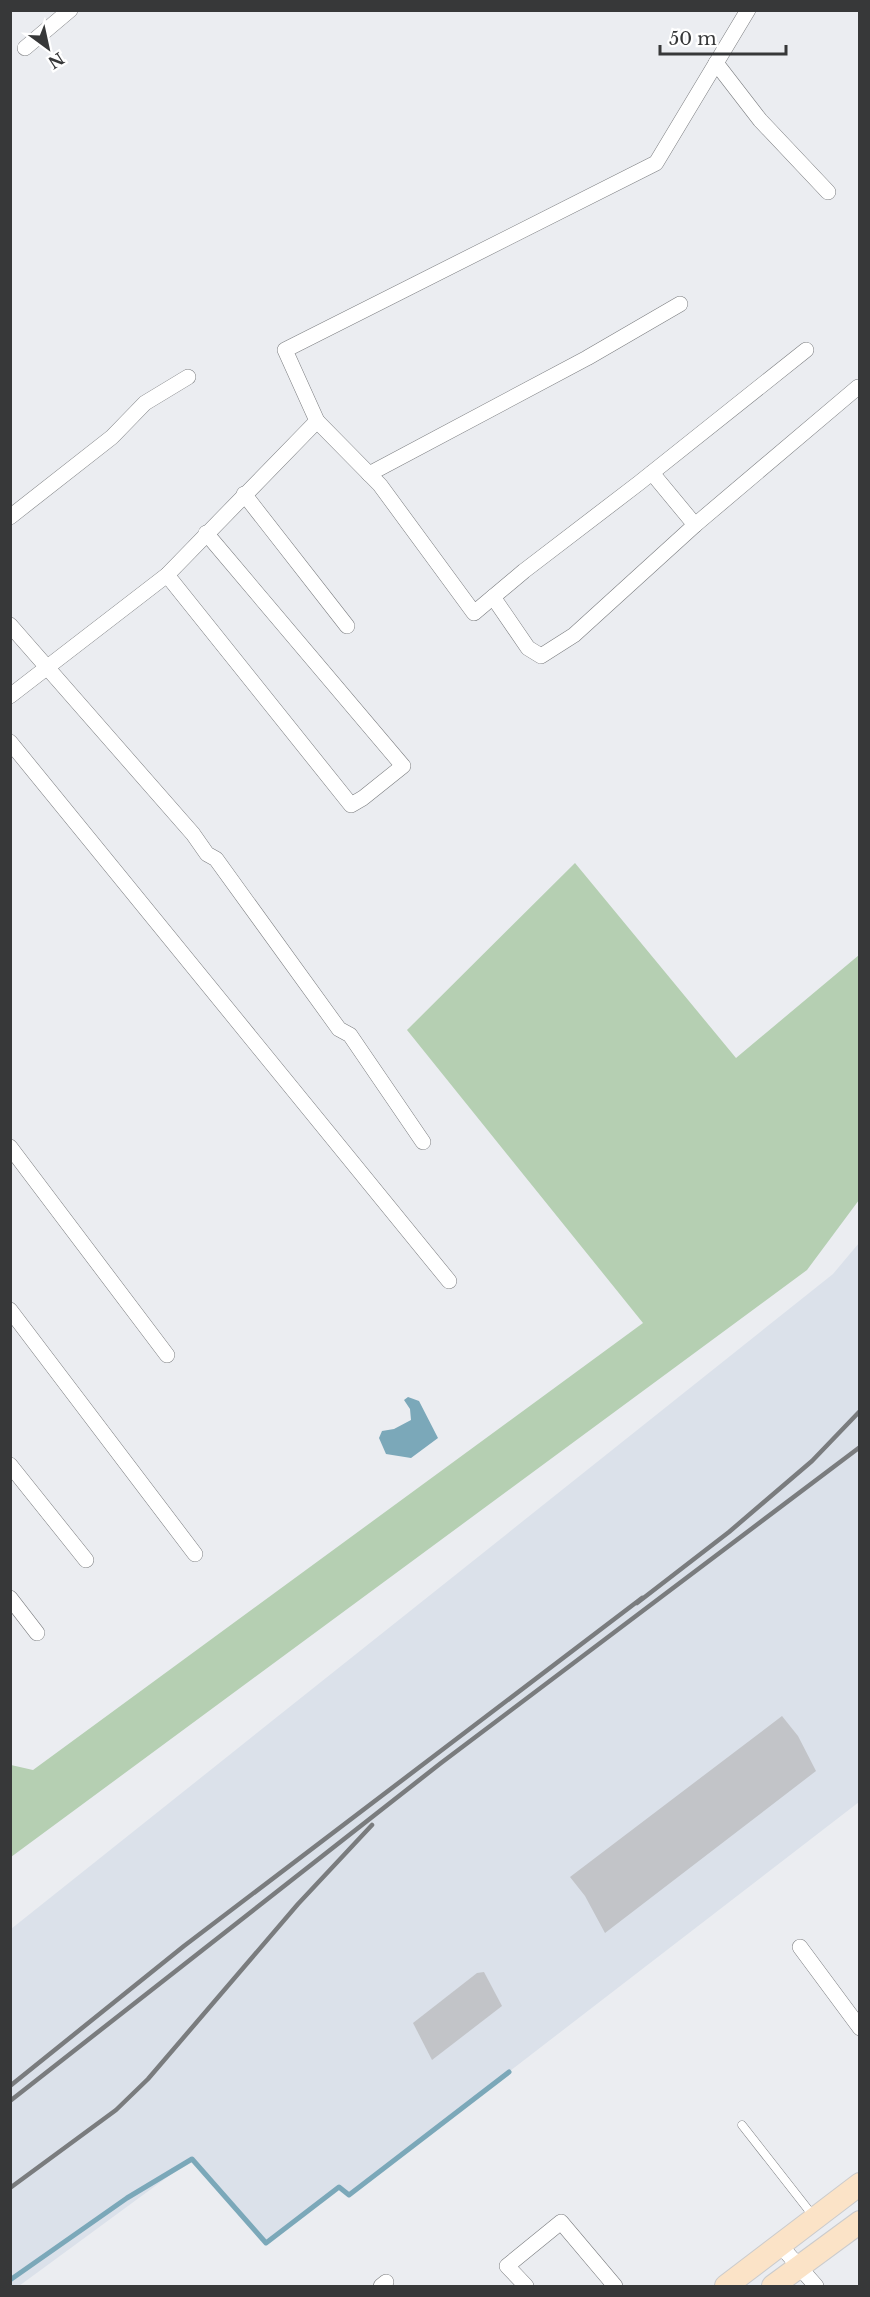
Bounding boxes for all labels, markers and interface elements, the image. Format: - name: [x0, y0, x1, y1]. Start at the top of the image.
- north arrow: [18, 18, 78, 78]
- scale bar: [660, 18, 786, 56]
- text: 50 m: [669, 28, 717, 50]
- text: N: [44, 48, 68, 73]

